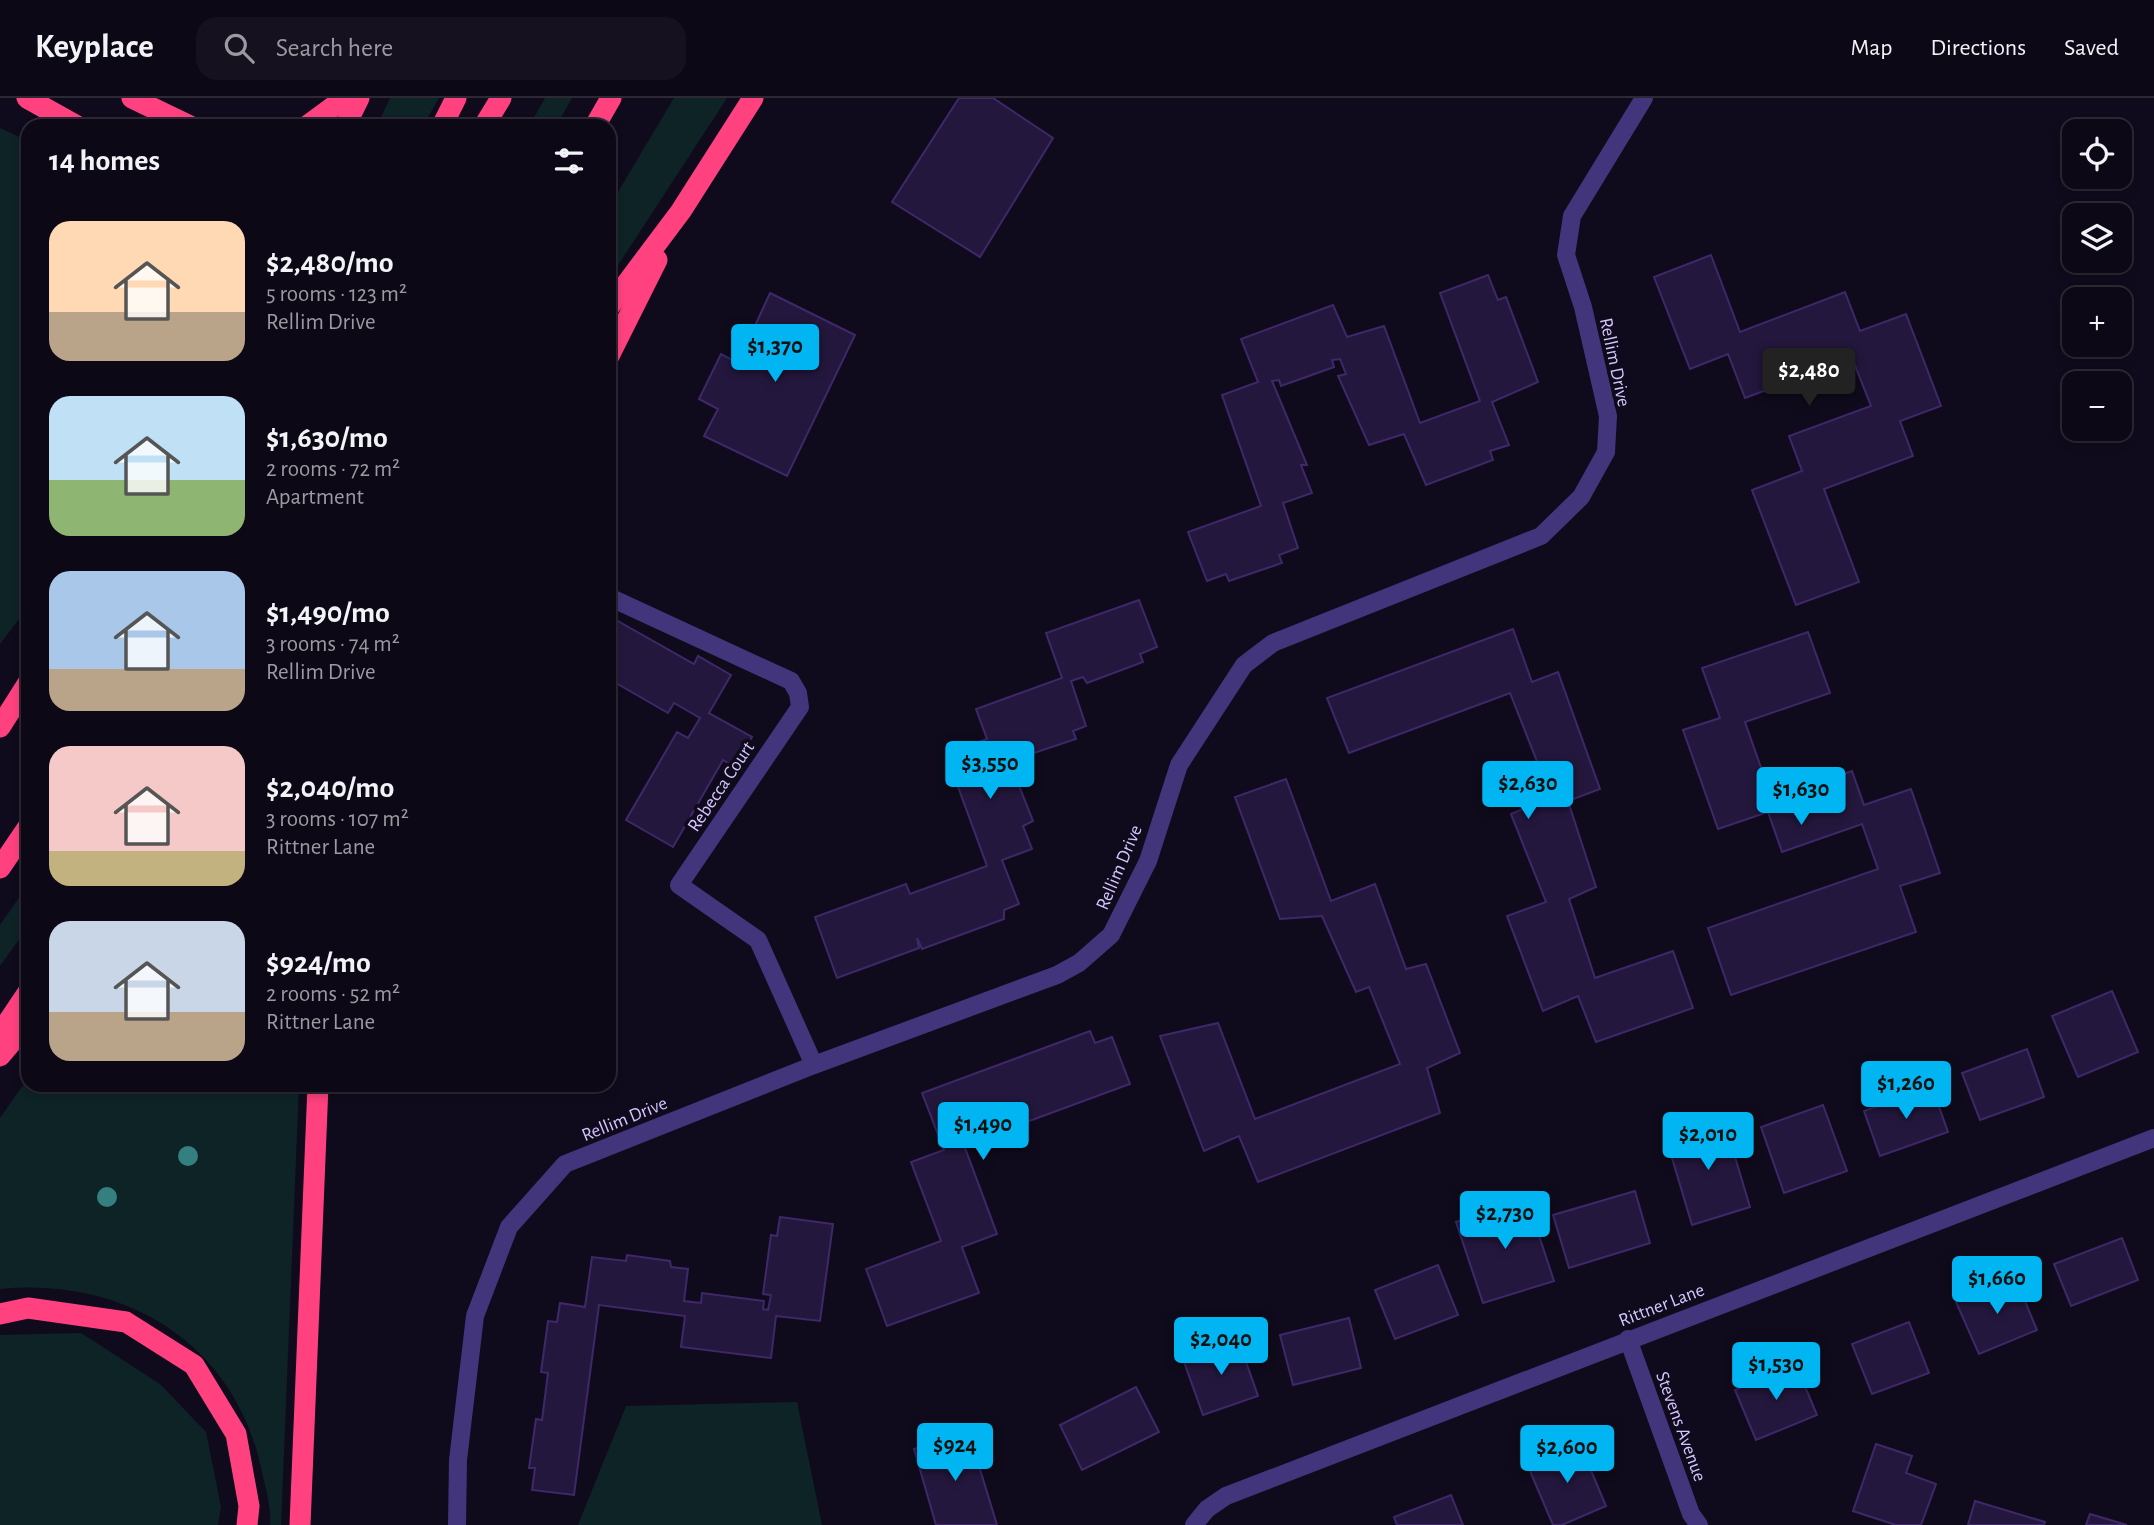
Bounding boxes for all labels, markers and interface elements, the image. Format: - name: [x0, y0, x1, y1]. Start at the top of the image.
- search box: [196, 17, 686, 80]
- icon: search: [220, 29, 258, 67]
- text: Keyplace: [35, 31, 154, 64]
- text: Search here: [276, 35, 393, 61]
- text: Map: [1850, 36, 1892, 60]
- text: Directions: [1930, 36, 2026, 60]
- text: Saved: [2064, 36, 2119, 60]
- map controls: [2062, 119, 2132, 441]
- button: locate: [2062, 119, 2132, 189]
- icon: filters: [550, 142, 588, 180]
- text: 14 homes: [49, 146, 160, 176]
- button: layers: [2062, 203, 2132, 273]
- text: $2,480/mo: [266, 248, 394, 278]
- icon: home: [105, 249, 189, 333]
- text: 5 rooms · 123 m²: [266, 283, 407, 306]
- button: +: [2062, 287, 2132, 357]
- text: Rellim Drive: [266, 311, 376, 334]
- street label: Rellim Drive: [1596, 316, 1633, 409]
- pin: $1,370: [718, 324, 832, 384]
- text: $1,370: [747, 335, 803, 358]
- pin: $2,480: [1752, 348, 1866, 408]
- text: $2,480: [1778, 359, 1840, 382]
- button: −: [2062, 371, 2132, 441]
- text: $1,630/mo: [266, 423, 388, 453]
- icon: home: [105, 424, 189, 508]
- text: 2 rooms · 72 m²: [266, 458, 400, 481]
- text: Apartment: [266, 486, 364, 509]
- text: $1,490/mo: [266, 598, 390, 628]
- icon: home: [105, 599, 189, 683]
- text: 3 rooms · 74 m²: [266, 633, 400, 656]
- text: Rellim Drive: [266, 661, 376, 684]
- street label: Rebecca Court: [684, 738, 758, 835]
- pin: $3,550: [933, 742, 1047, 801]
- text: $3,550: [961, 752, 1019, 775]
- pin: $2,630: [1471, 762, 1585, 821]
- pin: $1,630: [1744, 768, 1858, 827]
- text: $2,630: [1498, 772, 1558, 795]
- text: $2,040/mo: [266, 773, 394, 803]
- icon: home: [105, 774, 189, 858]
- text: $1,630: [1773, 778, 1829, 801]
- text: 3 rooms · 107 m²: [266, 808, 409, 831]
- street label: Rellim Drive: [1093, 822, 1146, 913]
- text: Rittner Lane: [266, 836, 375, 859]
- text: $924/mo: [266, 948, 371, 978]
- icon: home: [105, 949, 189, 1033]
- text: 2 rooms · 52 m²: [266, 983, 400, 1006]
- text: Rittner Lane: [266, 1011, 375, 1034]
- pin: $1,260: [1849, 1062, 1963, 1121]
- text: $1,260: [1877, 1072, 1935, 1095]
- street label: Rellim Drive: [579, 1094, 670, 1145]
- pin: $1,490: [926, 1102, 1040, 1162]
- pin: $2,010: [1651, 1112, 1765, 1172]
- text: $1,490: [954, 1113, 1012, 1136]
- text: $2,010: [1679, 1123, 1737, 1146]
- pin: $2,730: [1448, 1192, 1562, 1251]
- text: $2,730: [1476, 1202, 1534, 1225]
- pin: $1,660: [1940, 1256, 2054, 1316]
- text: $1,660: [1968, 1267, 2026, 1290]
- street label: Rittner Lane: [1616, 1280, 1707, 1330]
- pin: $2,040: [1164, 1318, 1278, 1377]
- text: $2,040: [1190, 1328, 1252, 1351]
- pin: $1,530: [1719, 1342, 1833, 1402]
- text: $1,530: [1748, 1353, 1804, 1376]
- street label: Stevens Avenue: [1652, 1369, 1709, 1484]
- pin: $924: [914, 1424, 996, 1483]
- pin: $2,600: [1510, 1426, 1624, 1485]
- text: $924: [933, 1434, 977, 1457]
- text: $2,600: [1536, 1436, 1598, 1459]

